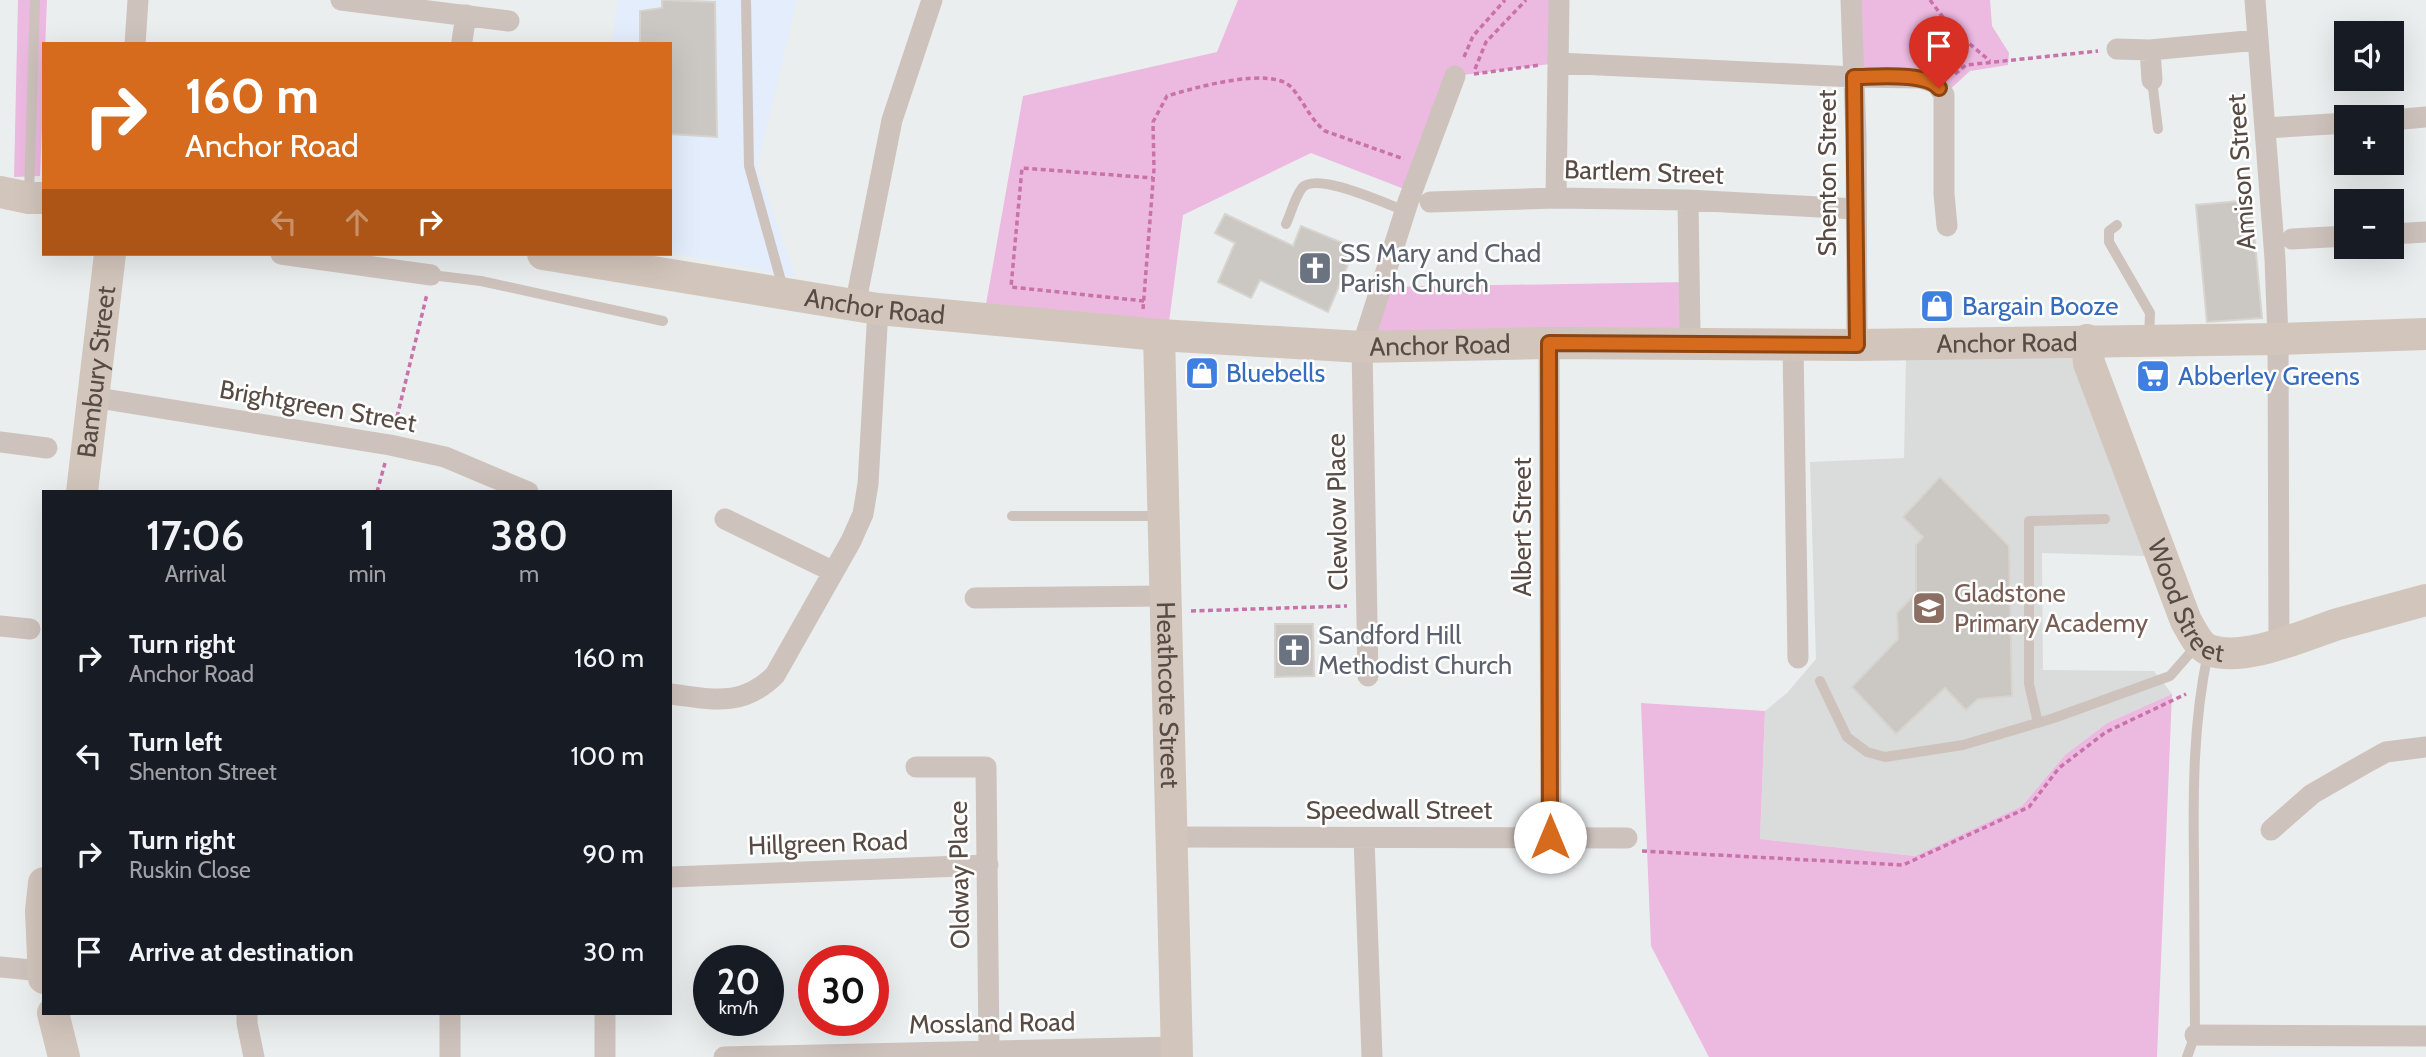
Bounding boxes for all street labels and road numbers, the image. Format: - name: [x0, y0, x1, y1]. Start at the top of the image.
- street label: Shenton Street: [1811, 89, 1843, 256]
- street label: Amison Street: [2220, 93, 2262, 251]
- street label: Bartlem Street: [1564, 153, 1725, 191]
- street label: Anchor Road: [802, 281, 946, 331]
- street label: Bambury Street: [70, 284, 122, 460]
- street label: Anchor Road: [1936, 326, 2078, 360]
- street label: Anchor Road: [1369, 328, 1511, 363]
- street label: Brightgreen Street: [217, 373, 419, 439]
- street label: Clewlow Place: [1320, 433, 1354, 591]
- street label: Albert Street: [1506, 457, 1538, 597]
- street label: Wood Street: [2141, 534, 2226, 669]
- street label: Heathcote Street: [1150, 601, 1186, 789]
- street label: Speedwall Street: [1306, 794, 1493, 826]
- street label: Oldway Place: [942, 801, 976, 949]
- street label: Hillgreen Road: [747, 824, 909, 862]
- street label: Mossland Road: [909, 1006, 1075, 1040]

